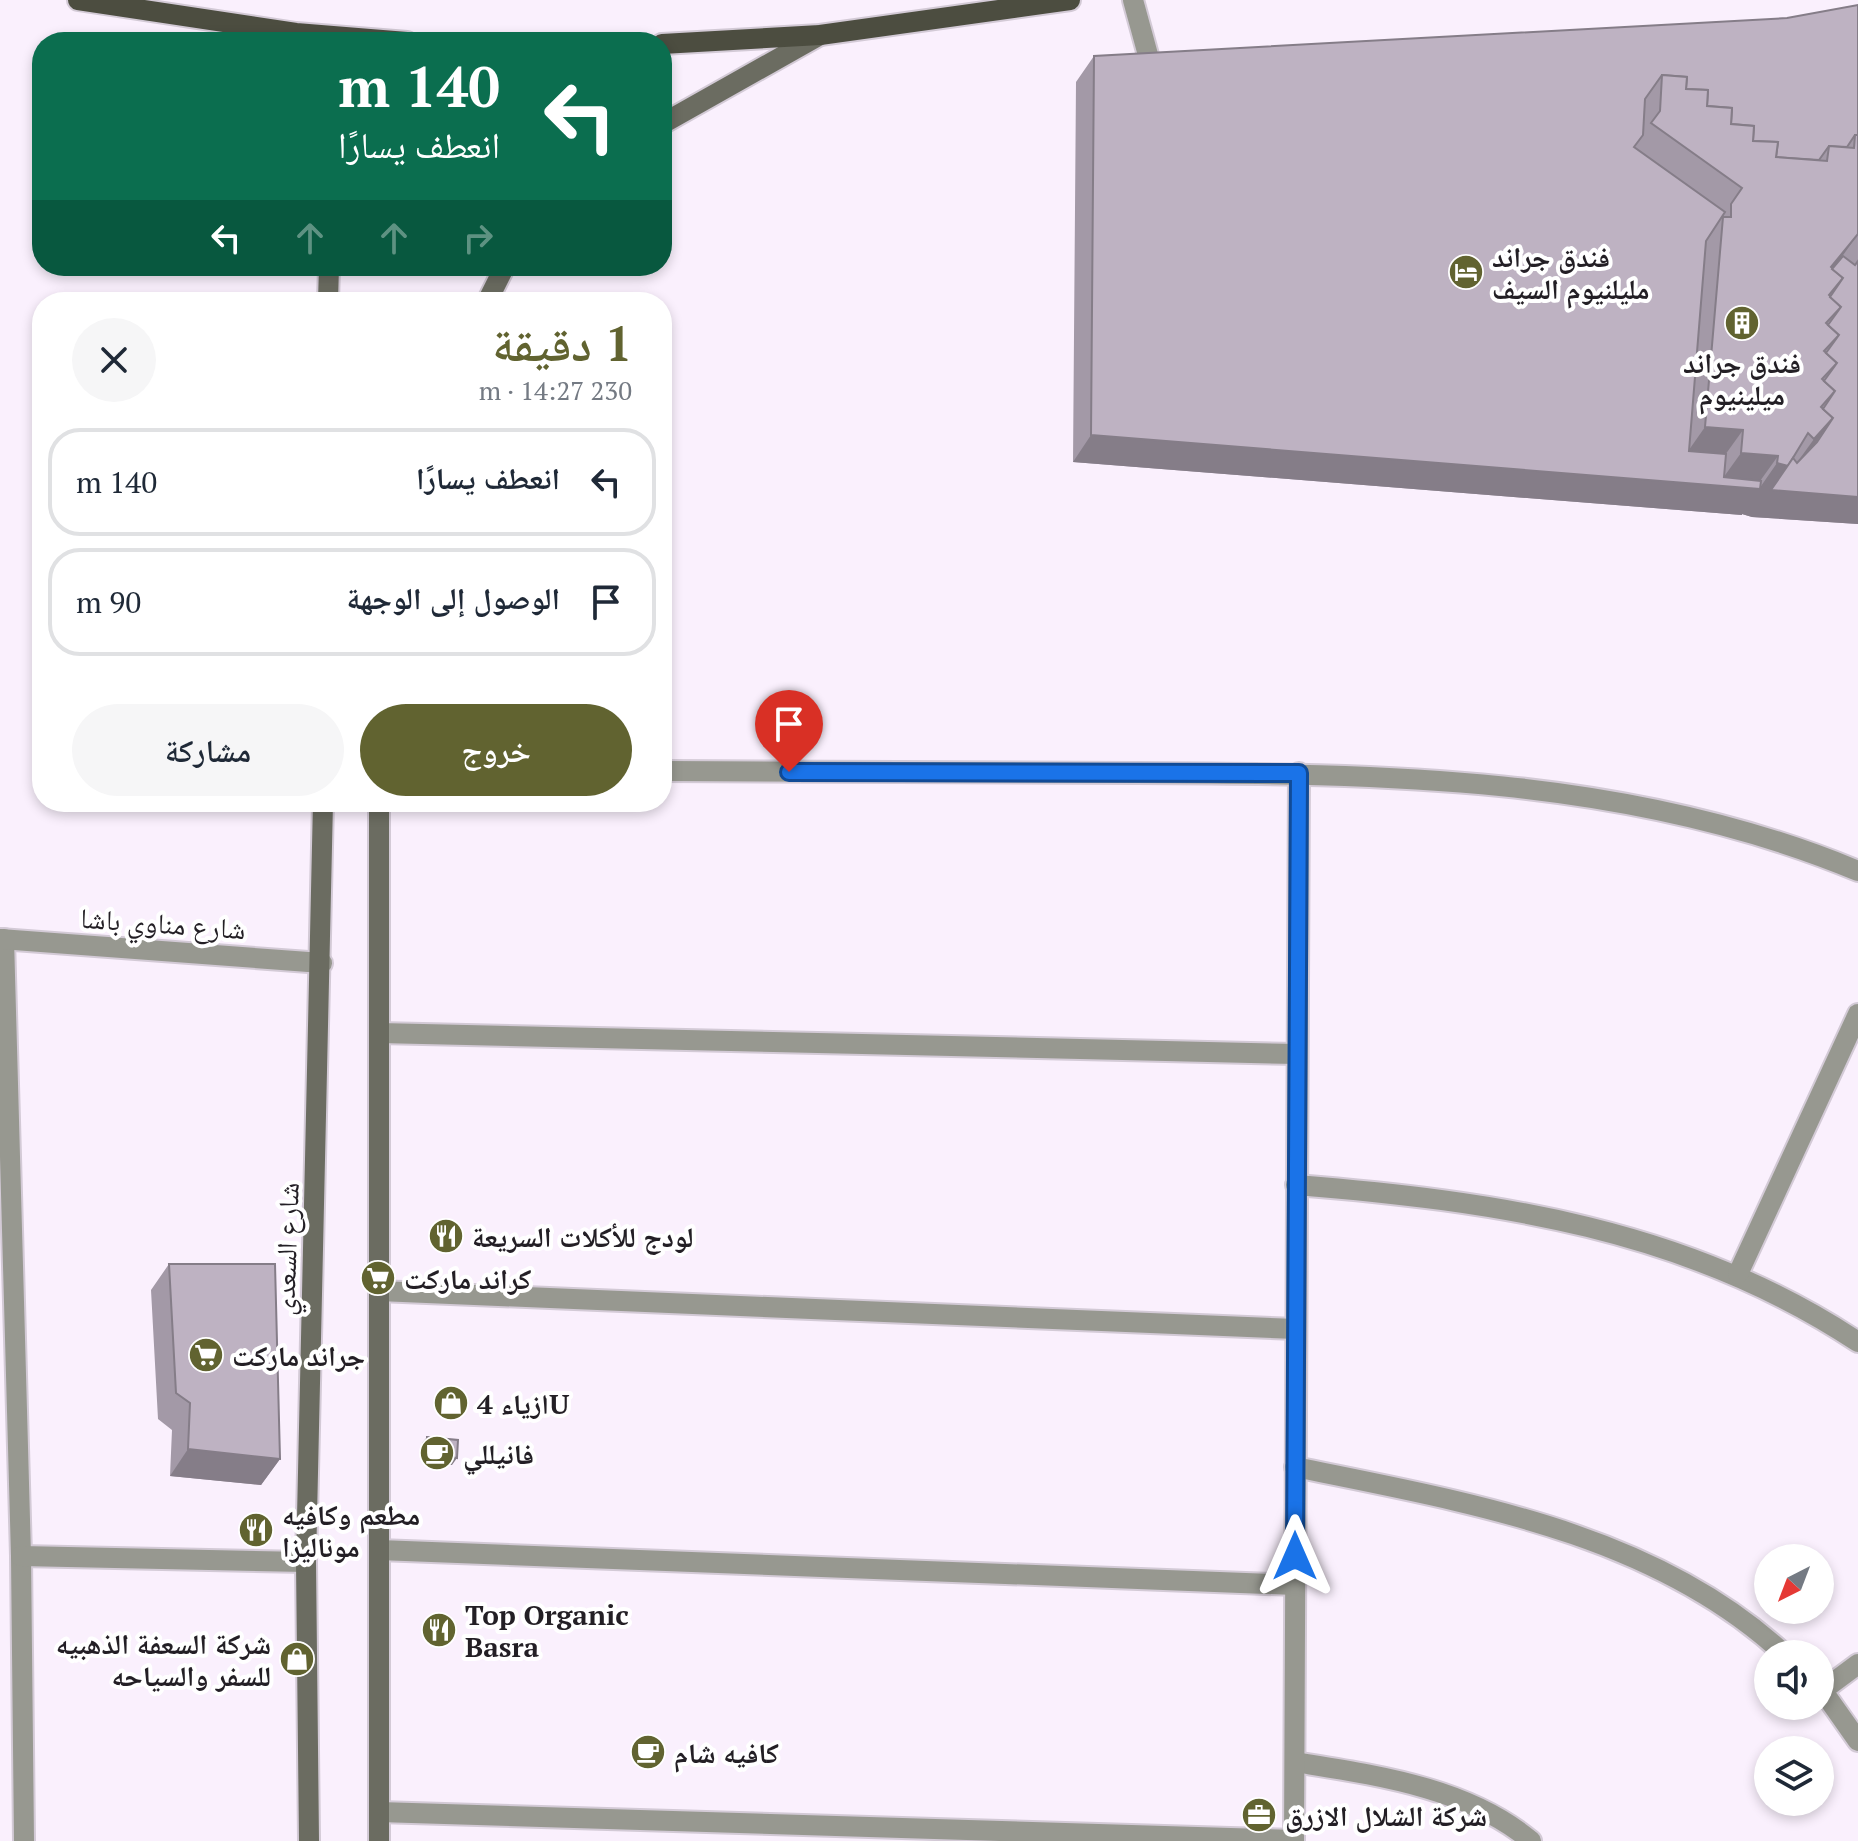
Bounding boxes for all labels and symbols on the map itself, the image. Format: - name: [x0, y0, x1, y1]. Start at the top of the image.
- place label: فندق جراند مليلنيوم السيف: [1492, 238, 1650, 309]
- hotel icon: فندق جراند مليلنيوم السيف: [1447, 253, 1485, 291]
- building icon: فندق جراند ميلينيوم: [1723, 304, 1761, 342]
- place label: فندق جراند ميلينيوم: [1683, 344, 1801, 415]
- pin: [755, 690, 823, 772]
- street label: شارع مناوي باشا: [79, 899, 247, 952]
- street label: شارع السعدي: [265, 1182, 312, 1316]
- restaurant icon: لودج للأكلات السريعة: [427, 1217, 465, 1255]
- place label: لودج للأكلات السريعة: [472, 1218, 694, 1255]
- supermarket icon: كراند ماركت: [359, 1259, 397, 1297]
- place label: كراند ماركت: [404, 1260, 531, 1297]
- supermarket icon: جراند ماركت: [187, 1336, 225, 1374]
- place label: جراند ماركت: [232, 1337, 365, 1374]
- shop icon: ازياء 4U: [432, 1384, 470, 1422]
- place label: ازياء 4U: [477, 1385, 569, 1422]
- cafe icon: فانيللي: [418, 1434, 456, 1472]
- place label: فانيللي: [463, 1435, 534, 1476]
- place label: مطعم وكافيه موناليزا: [282, 1496, 420, 1565]
- restaurant icon: مطعم وكافيه موناليزا: [237, 1511, 275, 1549]
- position arrow: [1253, 1514, 1337, 1598]
- north arrow: [1754, 1544, 1834, 1624]
- place label: Top Organic Basra: [465, 1596, 629, 1665]
- restaurant icon: Top Organic Basra: [420, 1611, 458, 1649]
- place label: شركة السعفة الذهبيه للسفر والسياحه: [56, 1625, 271, 1694]
- shop icon: شركة السعفة الذهبيه للسفر والسياحه: [278, 1640, 316, 1678]
- cafe icon: كافيه شام: [629, 1733, 667, 1771]
- place label: كافيه شام: [674, 1734, 779, 1773]
- office icon: شركة الشلال الازرق: [1240, 1796, 1278, 1834]
- place label: شركة الشلال الازرق: [1285, 1797, 1487, 1834]

